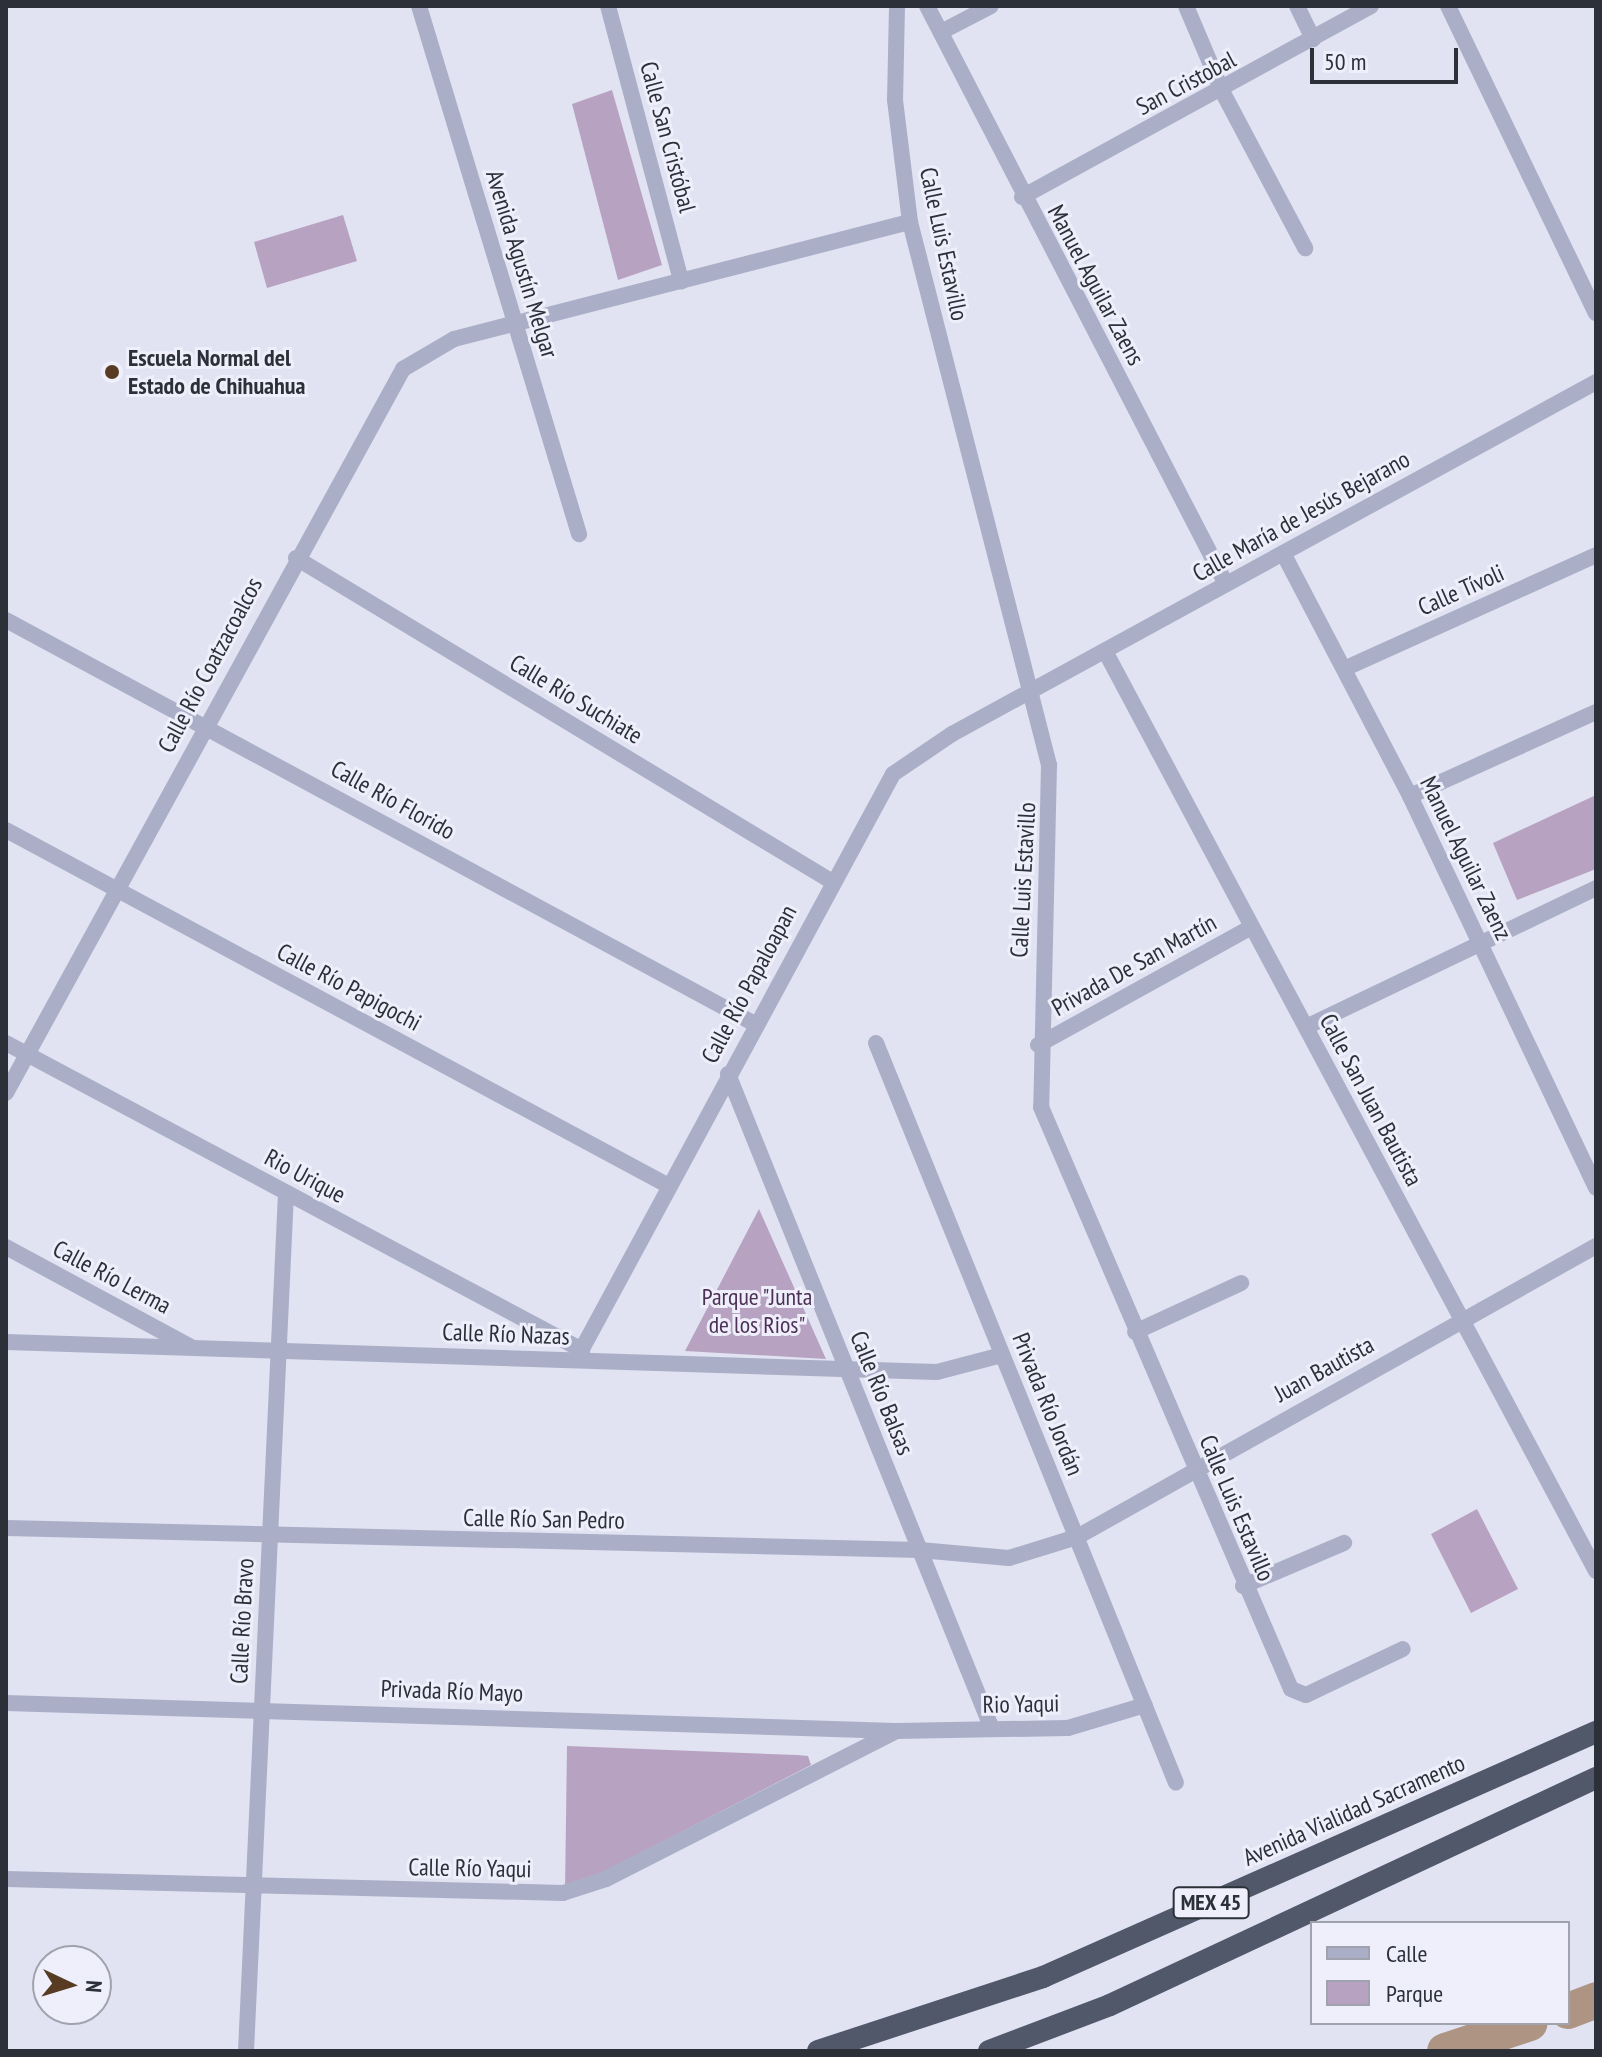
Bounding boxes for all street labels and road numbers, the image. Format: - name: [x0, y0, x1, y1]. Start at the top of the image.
- street label: San Cristobal: [1131, 45, 1241, 121]
- street label: Calle San Cristóbal: [634, 58, 702, 216]
- street label: Calle Luis Estavillo: [914, 165, 974, 323]
- street label: Avenida Agustín Melgar: [480, 166, 564, 362]
- street label: Manuel Aguilar Zaens: [1041, 199, 1151, 371]
- street label: Calle María de Jesús Bejarano: [1187, 444, 1415, 588]
- street label: Calle Tívoli: [1413, 558, 1509, 622]
- street label: Calle Río Coatzacoalcos: [152, 573, 268, 757]
- street label: Calle Río Suchiate: [504, 648, 648, 750]
- street label: Calle Río Florido: [326, 754, 460, 846]
- street label: Manuel Aguilar Zaenz: [1414, 771, 1518, 945]
- street label: Calle Luis Estavillo: [1005, 802, 1041, 958]
- street label: Calle Río Papaloapan: [695, 900, 803, 1068]
- street label: Privada De San Martín: [1047, 908, 1221, 1022]
- street label: Calle Río Papigochi: [272, 937, 426, 1037]
- street label: Calle San Juan Bautista: [1313, 1009, 1429, 1191]
- street label: Rio Urique: [260, 1143, 350, 1209]
- street label: Calle Río Lerma: [48, 1234, 176, 1320]
- street label: Calle Río Nazas: [442, 1317, 570, 1351]
- street label: Calle Río Balsas: [844, 1327, 920, 1459]
- street label: Privada Río Jordán: [1006, 1328, 1090, 1480]
- street label: Juan Bautista: [1269, 1330, 1379, 1408]
- street label: Calle Luis Estavillo: [1193, 1431, 1281, 1585]
- street label: Calle Río San Pedro: [463, 1503, 625, 1535]
- street label: Calle Río Bravo: [224, 1557, 260, 1685]
- street label: Privada Río Mayo: [380, 1674, 524, 1708]
- street label: Rio Yaqui: [982, 1689, 1060, 1719]
- street label: Avenida Vialidad Sacramento: [1238, 1748, 1470, 1872]
- street label: Calle Río Yaqui: [408, 1853, 532, 1883]
- road number: MEX 45: [1171, 1885, 1251, 1921]

